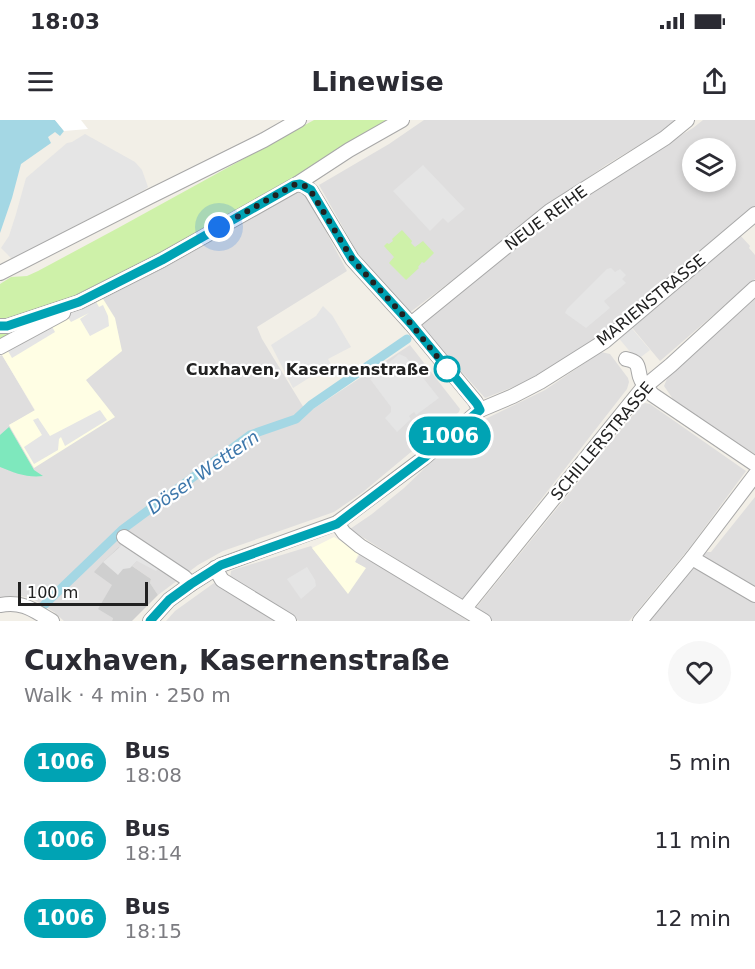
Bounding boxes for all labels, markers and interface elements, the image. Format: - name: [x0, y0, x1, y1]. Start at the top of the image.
- text: 18:03: [30, 9, 100, 34]
- icon: menu: [24, 65, 57, 98]
- icon: share: [698, 65, 731, 98]
- text: Linewise: [311, 66, 444, 97]
- map controls: [682, 138, 736, 192]
- button: layers: [682, 138, 736, 192]
- street label: NEUE REIHE: [501, 182, 591, 254]
- your location: [204, 212, 234, 242]
- street label: MARIENSTRASSE: [593, 250, 709, 350]
- marker: Cuxhaven, Kasernenstraße: [434, 356, 460, 382]
- place label: Cuxhaven, Kasernenstraße: [186, 360, 429, 379]
- street label: SCHILLERSTRASSE: [547, 378, 657, 504]
- line badge: 1006: [408, 416, 492, 456]
- text: 1006: [421, 424, 479, 448]
- water label: Döser Wettern: [143, 426, 263, 518]
- scale bar: [18, 579, 148, 606]
- text: 100 m: [27, 583, 78, 602]
- button: heart: [668, 641, 731, 704]
- text: Cuxhaven, Kasernenstraße: [24, 644, 450, 677]
- text: Walk · 4 min · 250 m: [24, 683, 231, 707]
- text: Bus: [124, 738, 170, 763]
- text: 1006: [36, 750, 94, 774]
- text: 5 min: [669, 750, 731, 775]
- text: 18:08: [124, 763, 182, 787]
- text: Bus: [124, 816, 170, 841]
- text: 1006: [36, 828, 94, 852]
- text: 11 min: [655, 828, 731, 853]
- text: 18:14: [124, 841, 182, 865]
- text: Bus: [124, 894, 170, 919]
- text: 1006: [36, 906, 94, 930]
- text: 12 min: [655, 906, 731, 931]
- text: 18:15: [124, 919, 182, 943]

